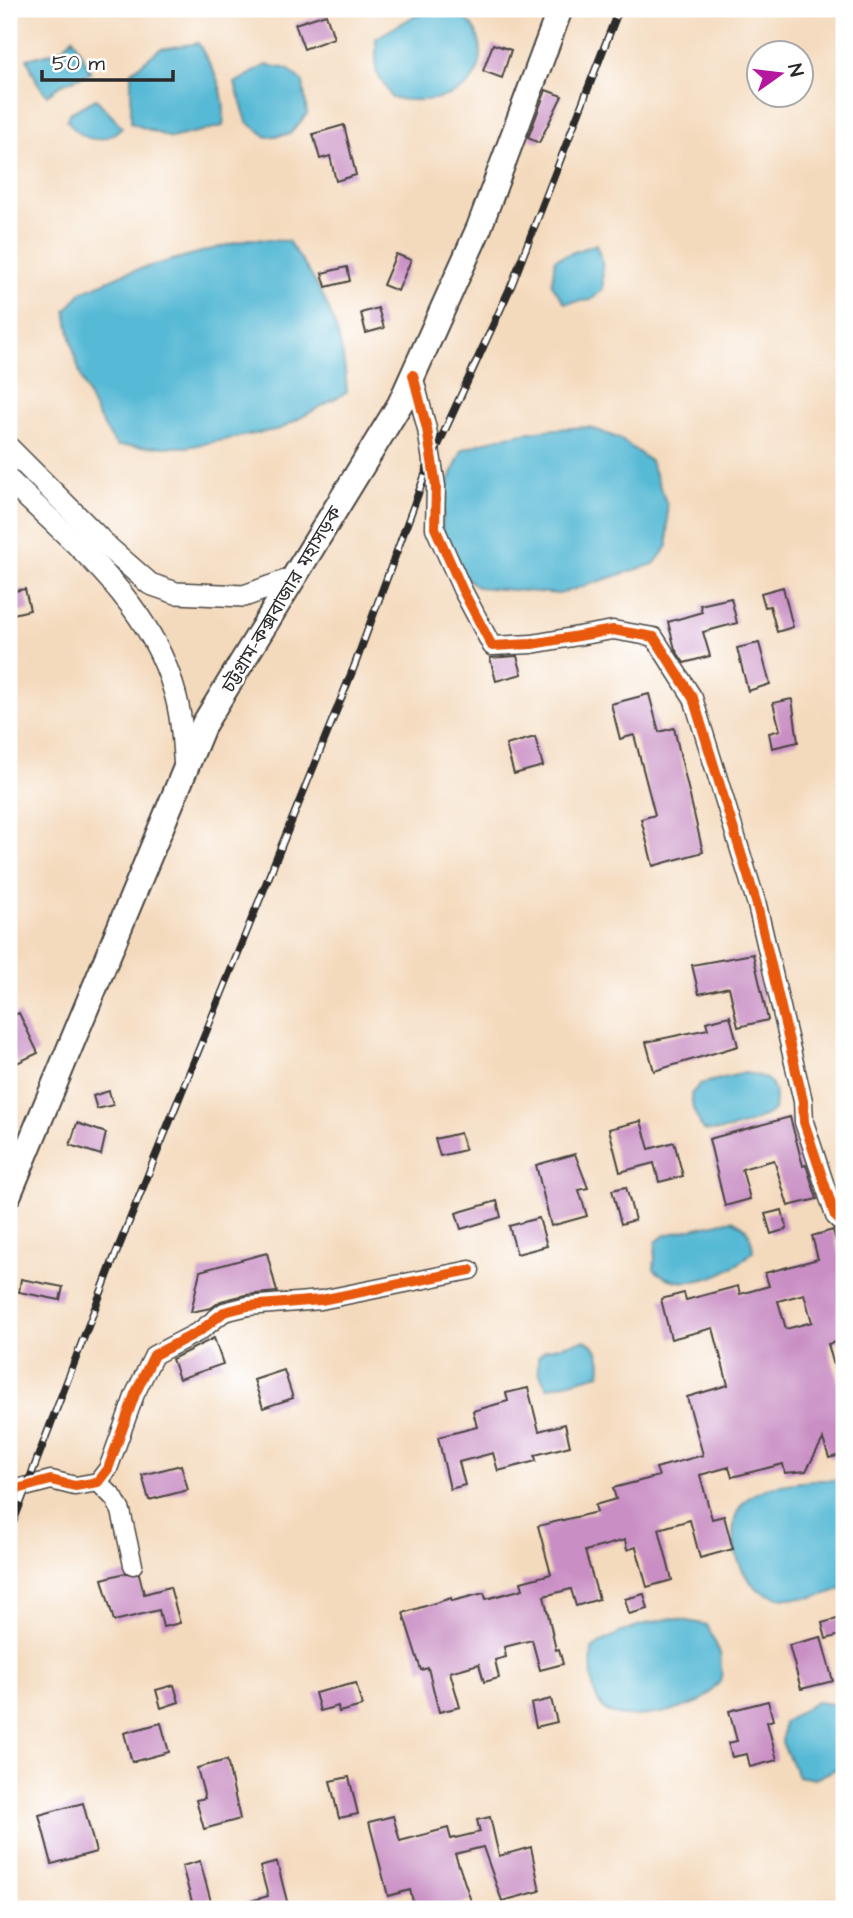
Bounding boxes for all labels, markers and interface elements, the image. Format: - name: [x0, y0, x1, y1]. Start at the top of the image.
- scale bar: [42, 38, 173, 82]
- north arrow: [744, 38, 814, 108]
- text: 50 m: [52, 49, 106, 78]
- text: N: [780, 61, 810, 79]
- street label: চট্টগ্রাম-কক্সবাজার মহাসড়ক: [215, 501, 349, 699]

